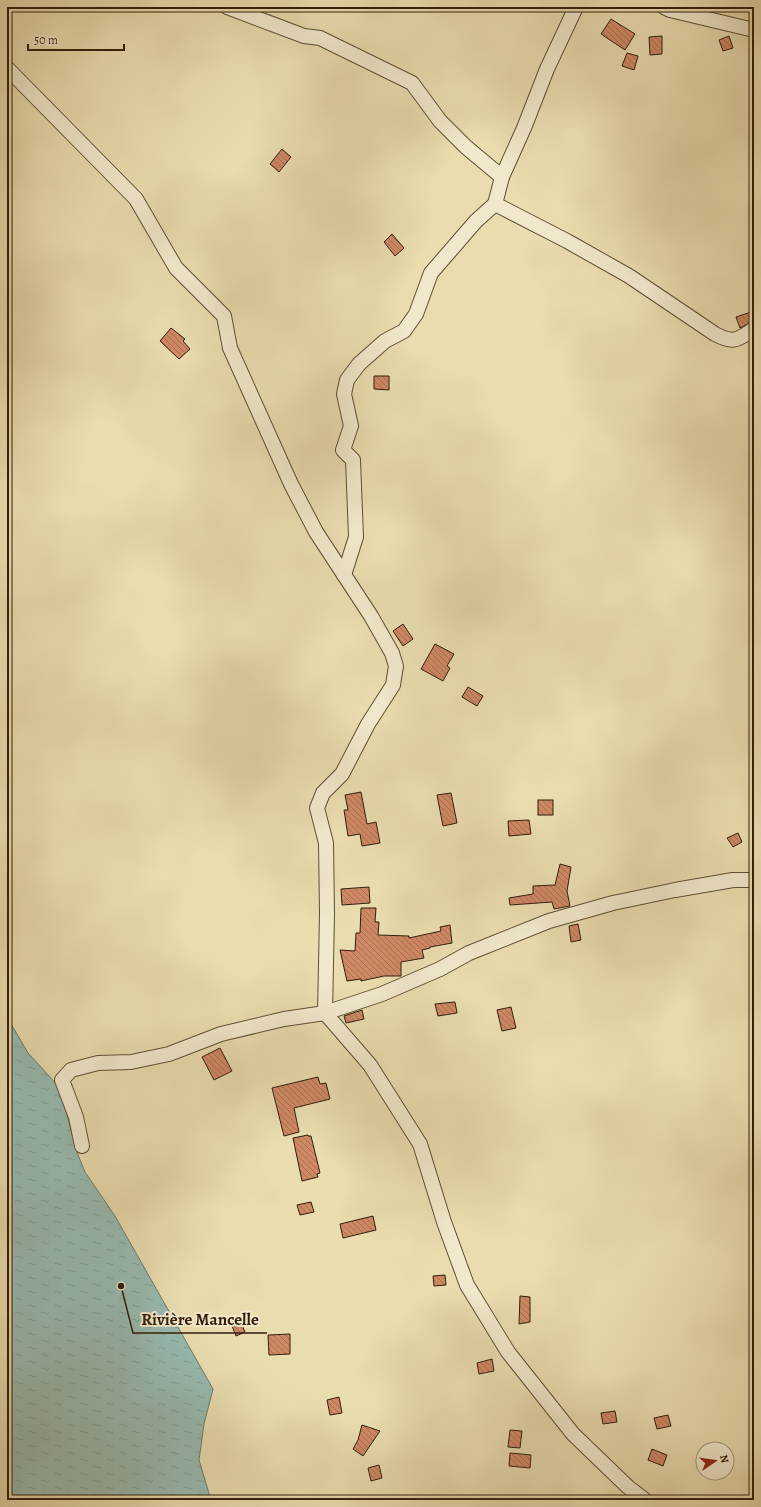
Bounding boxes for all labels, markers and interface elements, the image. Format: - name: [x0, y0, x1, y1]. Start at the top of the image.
- scale bar: [28, 26, 124, 52]
- text: 50 m: [34, 32, 58, 48]
- callout: Rivière Mancelle: [133, 1304, 267, 1333]
- text: Rivière Mancelle: [141, 1308, 259, 1331]
- north arrow: [695, 1441, 735, 1481]
- text: N: [716, 1453, 732, 1464]

